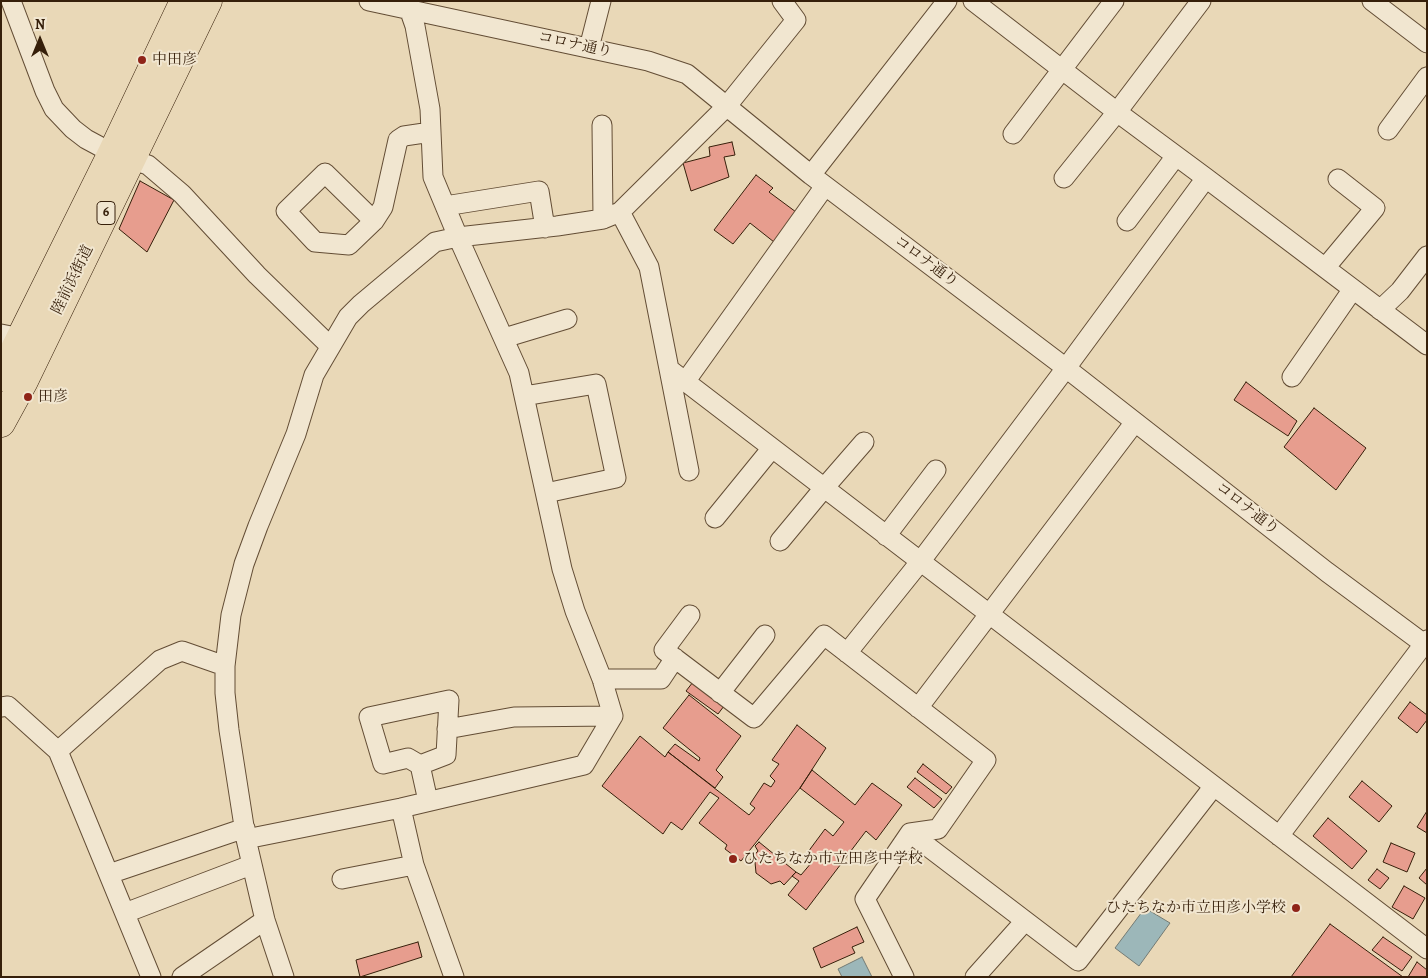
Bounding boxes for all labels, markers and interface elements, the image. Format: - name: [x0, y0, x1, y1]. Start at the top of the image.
- north arrow: [15, 15, 65, 65]
- text: N: [35, 15, 45, 34]
- street label: コロナ通り: [536, 28, 614, 62]
- place label: 中田彦: [152, 51, 197, 69]
- marker: 中田彦: [136, 54, 148, 66]
- road number: 6: [97, 202, 115, 224]
- street label: コロナ通り: [891, 232, 961, 292]
- street label: 陸前浜街道: [48, 242, 98, 318]
- place label: 田彦: [38, 388, 68, 406]
- marker: 田彦: [22, 391, 34, 403]
- street label: コロナ通り: [1212, 479, 1282, 539]
- place label: ひたちなか市立田彦中学校: [743, 850, 923, 868]
- marker: ひたちなか市立田彦中学校: [727, 853, 739, 865]
- place label: ひたちなか市立田彦小学校: [1106, 899, 1286, 917]
- marker: ひたちなか市立田彦小学校: [1290, 902, 1302, 914]

